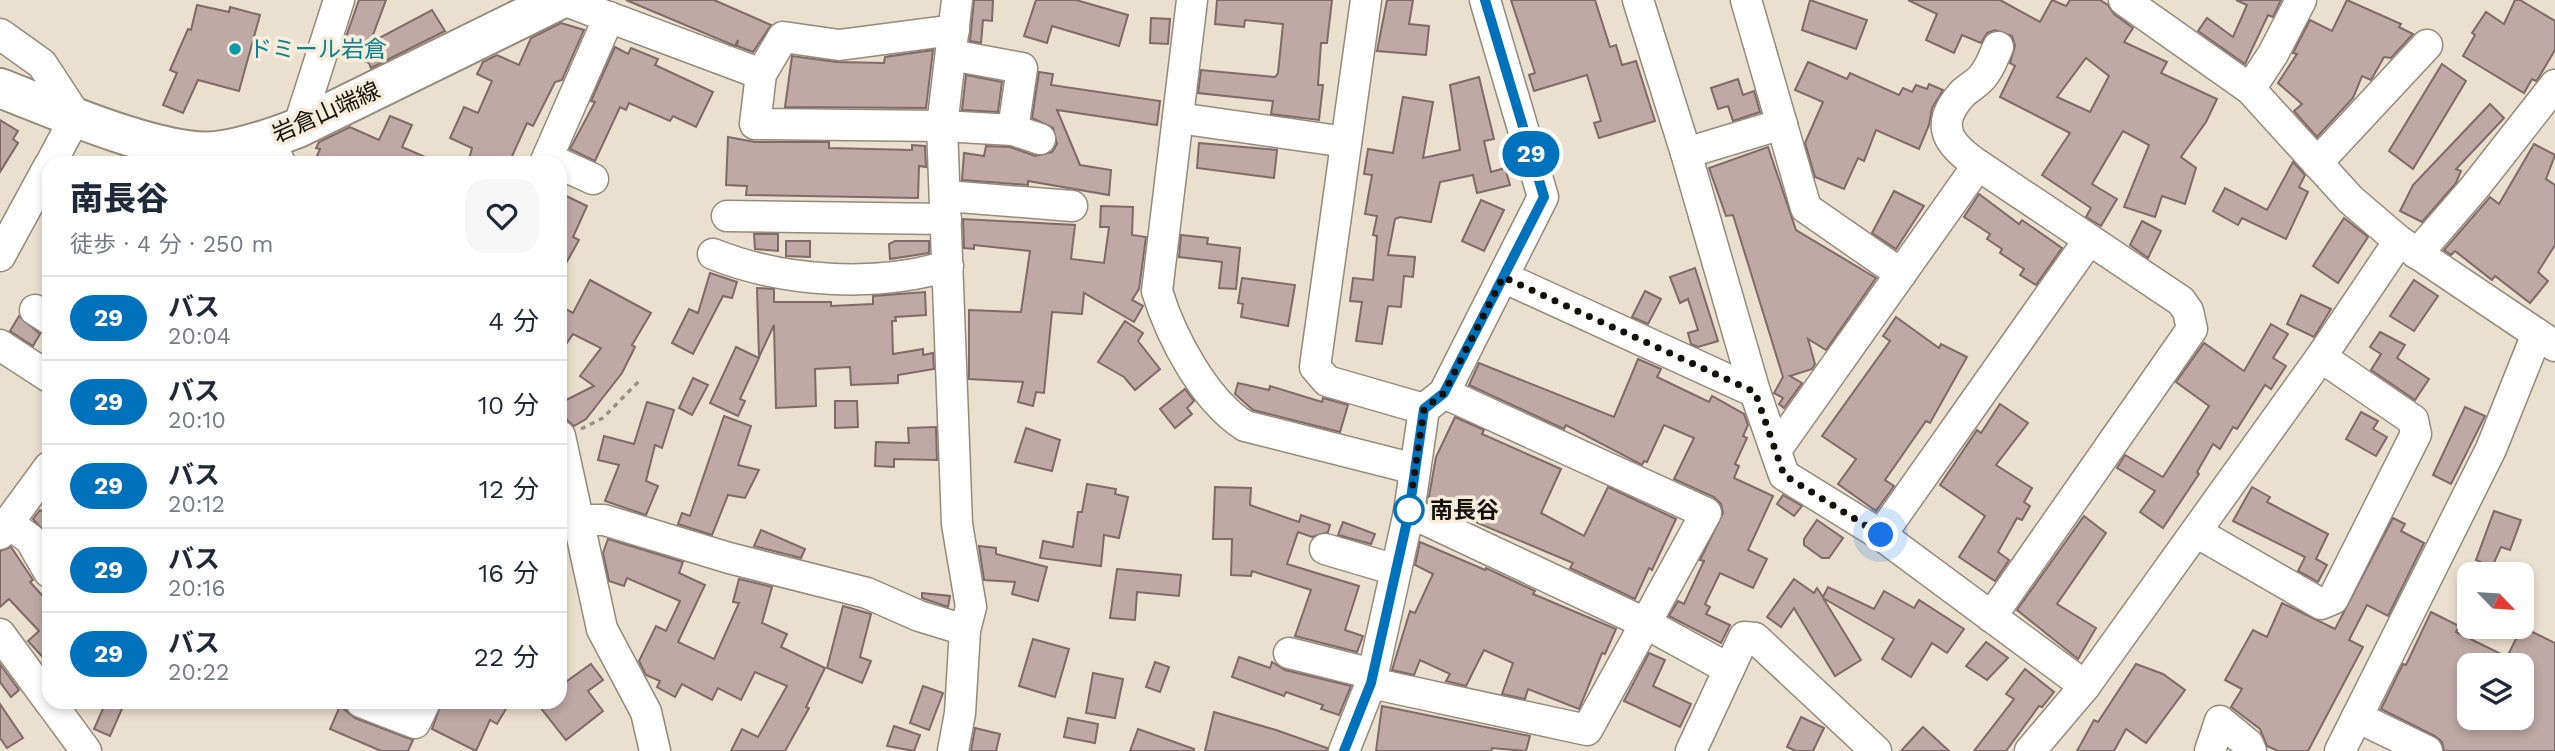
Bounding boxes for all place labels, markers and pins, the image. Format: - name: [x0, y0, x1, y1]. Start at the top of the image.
- place label: ドミール岩倉: [249, 36, 387, 63]
- marker: ドミール岩倉: [227, 41, 243, 57]
- marker: 南長谷: [1394, 495, 1424, 525]
- place label: 南長谷: [1430, 497, 1499, 524]

